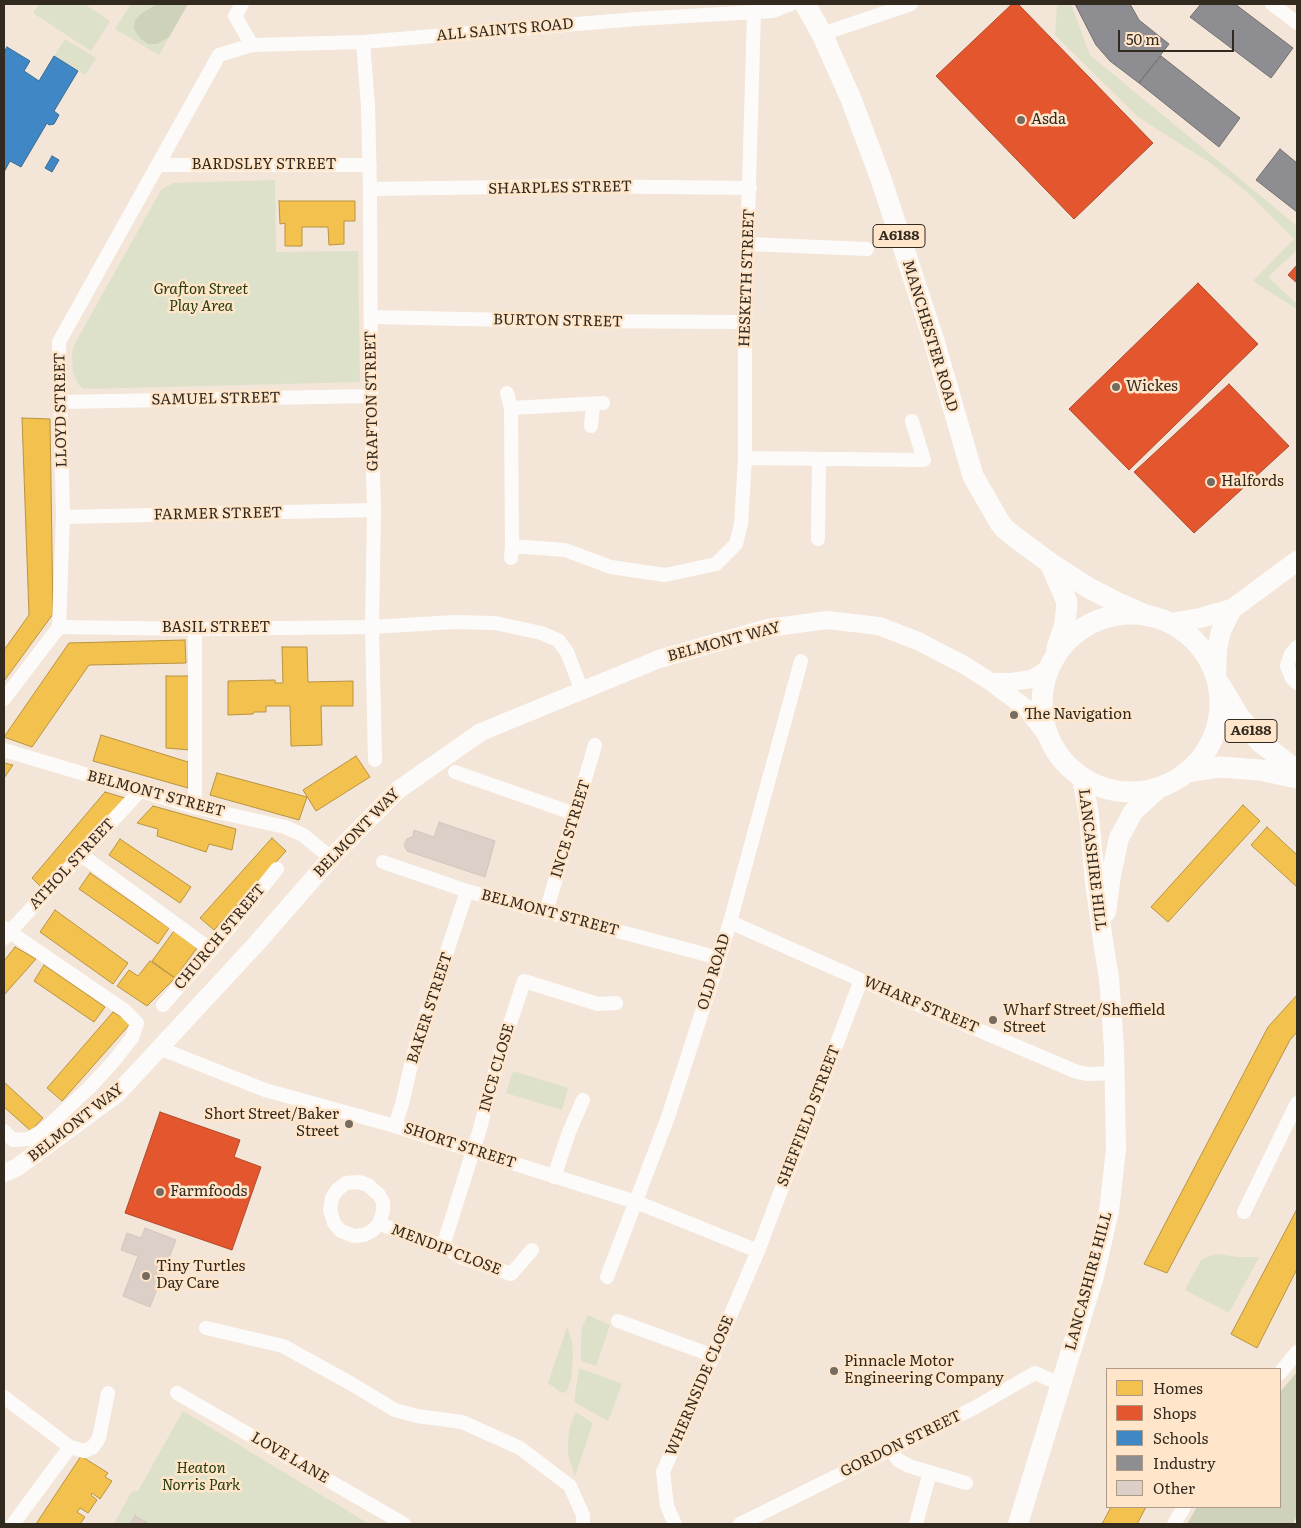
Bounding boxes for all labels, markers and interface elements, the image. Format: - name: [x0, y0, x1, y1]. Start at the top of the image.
- street label: ALL SAINTS ROAD: [436, 15, 574, 45]
- scale bar: [1121, 20, 1237, 52]
- text: 50 m: [1126, 27, 1160, 50]
- place label: Asda: [1031, 111, 1066, 129]
- marker: Asda: [1015, 114, 1027, 126]
- street label: BARDSLEY STREET: [192, 156, 336, 174]
- street label: SHARPLES STREET: [488, 178, 632, 198]
- street label: HESKETH STREET: [736, 208, 758, 348]
- road number: A6188: [873, 225, 925, 248]
- street label: MANCHESTER ROAD: [898, 258, 962, 414]
- park label: Grafton Street Play Area: [154, 281, 248, 316]
- street label: BURTON STREET: [493, 311, 623, 331]
- street label: GRAFTON STREET: [362, 331, 382, 471]
- street label: LLOYD STREET: [51, 352, 71, 468]
- place label: Wickes: [1126, 378, 1178, 396]
- marker: Wickes: [1110, 381, 1122, 393]
- street label: SAMUEL STREET: [151, 389, 281, 409]
- place label: Halfords: [1221, 473, 1284, 491]
- marker: Halfords: [1205, 476, 1217, 488]
- street label: FARMER STREET: [154, 504, 282, 524]
- street label: BELMONT WAY: [665, 618, 783, 666]
- street label: BASIL STREET: [162, 619, 270, 637]
- place label: The Navigation: [1024, 706, 1132, 724]
- marker: The Navigation: [1008, 709, 1020, 721]
- road number: A6188: [1225, 719, 1277, 742]
- street label: BELMONT STREET: [85, 767, 227, 821]
- street label: INCE STREET: [547, 778, 595, 880]
- street label: BELMONT WAY: [310, 785, 404, 881]
- street label: LANCASHIRE HILL: [1074, 788, 1110, 932]
- street label: ATHOL STREET: [25, 815, 119, 913]
- street label: CHURCH STREET: [171, 881, 269, 993]
- street label: BELMONT STREET: [479, 886, 621, 940]
- street label: OLD ROAD: [694, 932, 734, 1012]
- street label: BAKER STREET: [404, 950, 456, 1066]
- street label: WHARF STREET: [861, 973, 981, 1037]
- place label: Wharf Street/Sheffield Street: [1003, 1002, 1165, 1037]
- marker: Wharf Street/Sheffield Street: [987, 1014, 999, 1026]
- street label: INCE CLOSE: [476, 1022, 518, 1114]
- street label: SHEFFIELD STREET: [774, 1043, 844, 1189]
- street label: BELMONT WAY: [25, 1080, 127, 1166]
- place label: Short Street/Baker Street: [204, 1106, 339, 1141]
- marker: Short Street/Baker Street: [343, 1118, 355, 1130]
- street label: SHORT STREET: [402, 1119, 518, 1173]
- place label: Farmfoods: [170, 1183, 247, 1201]
- marker: Farmfoods: [154, 1186, 166, 1198]
- street label: LANCASHIRE HILL: [1062, 1210, 1116, 1352]
- street label: MENDIP CLOSE: [388, 1221, 504, 1279]
- place label: Tiny Turtles Day Care: [156, 1258, 245, 1293]
- marker: Tiny Turtles Day Care: [140, 1270, 152, 1282]
- street label: WHERNSIDE CLOSE: [662, 1313, 738, 1459]
- place label: Pinnacle Motor Engineering Company: [844, 1353, 1004, 1388]
- marker: Pinnacle Motor Engineering Company: [828, 1365, 840, 1377]
- legend: [1106, 1368, 1281, 1508]
- text: Homes: [1153, 1376, 1203, 1399]
- text: Shops: [1153, 1401, 1196, 1424]
- street label: GORDON STREET: [838, 1407, 964, 1481]
- text: Schools: [1153, 1426, 1208, 1449]
- street label: LOVE LANE: [248, 1429, 332, 1487]
- text: Industry: [1153, 1451, 1216, 1474]
- park label: Heaton Norris Park: [162, 1460, 240, 1495]
- text: Other: [1153, 1476, 1195, 1499]

